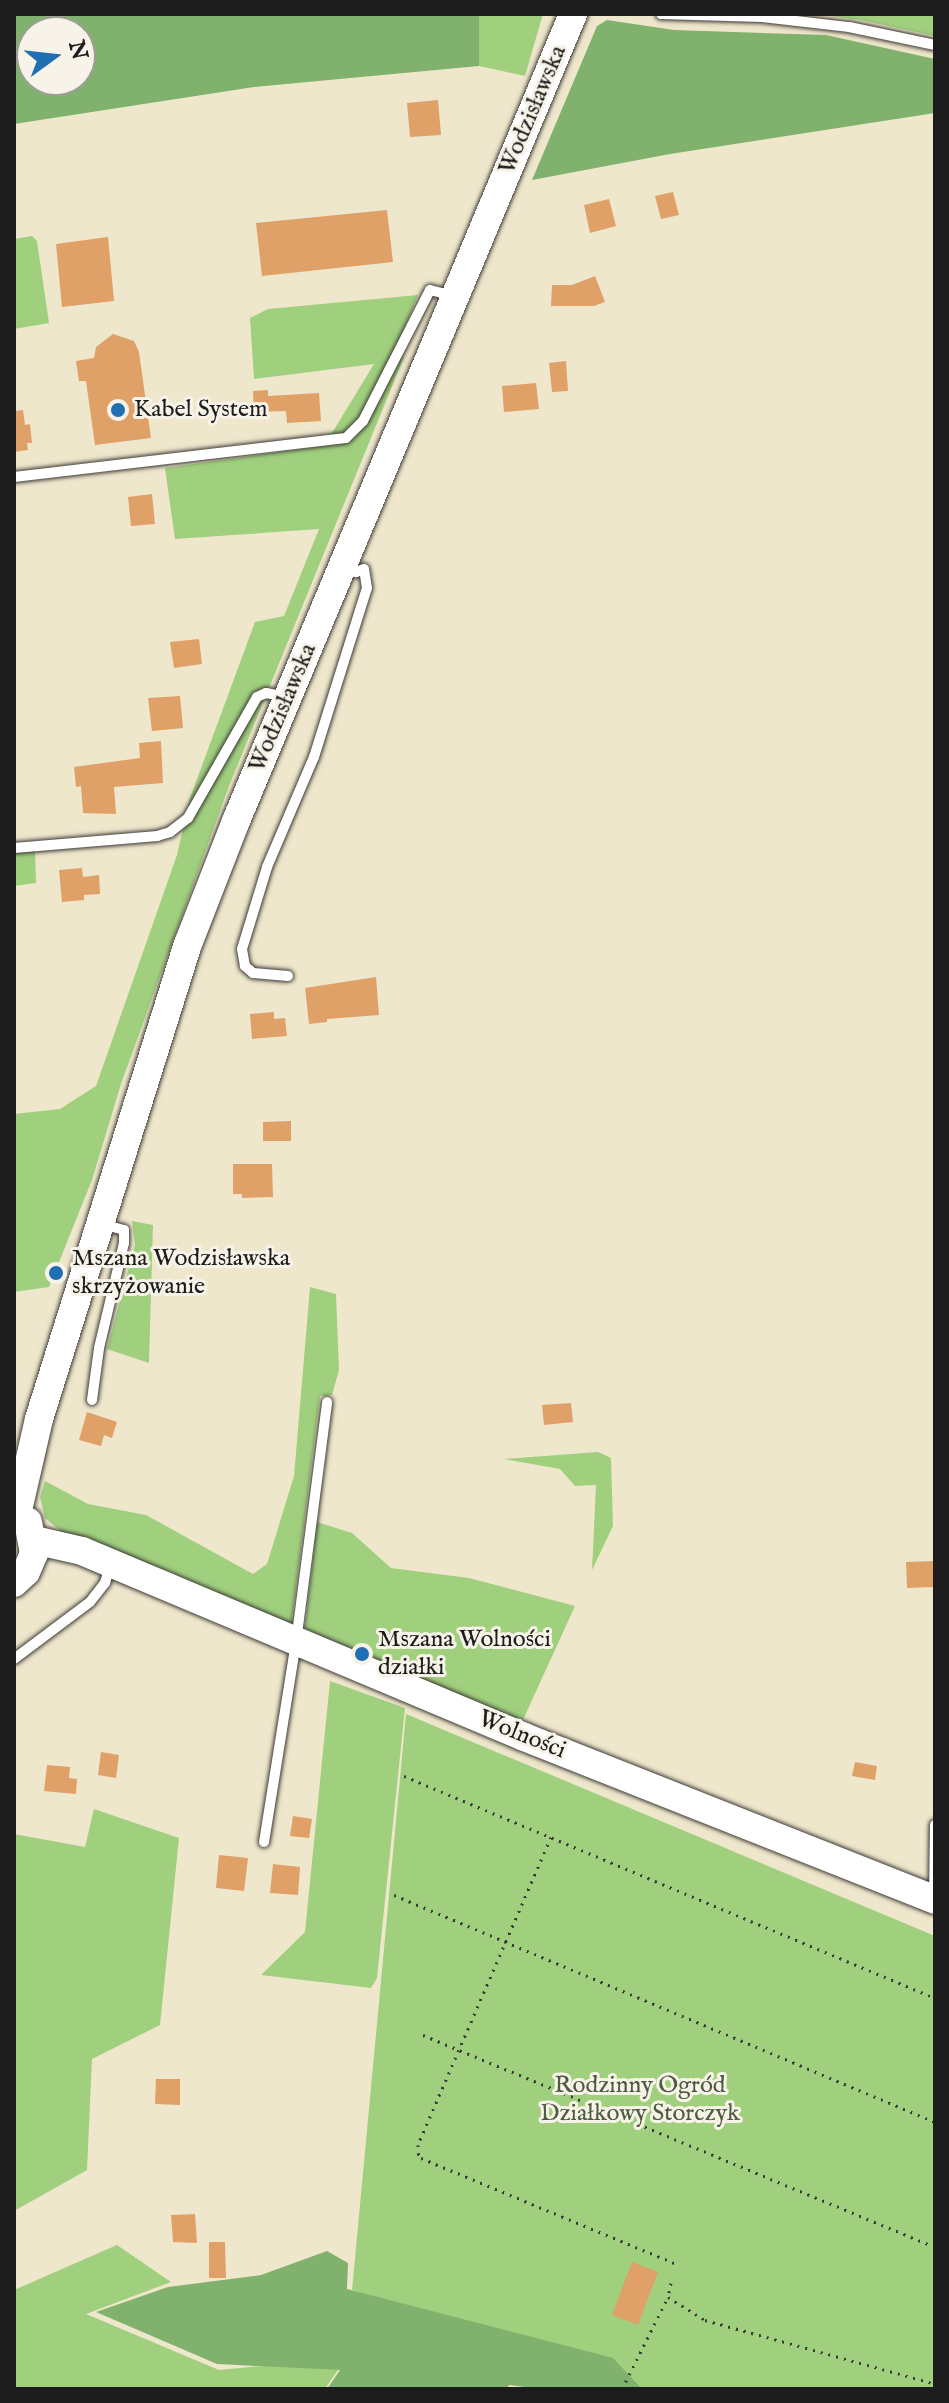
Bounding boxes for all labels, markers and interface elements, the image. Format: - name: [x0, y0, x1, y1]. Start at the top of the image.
- north arrow: [16, 16, 96, 96]
- text: N: [61, 37, 93, 63]
- street label: Wodzisławska: [493, 41, 573, 179]
- place label: Kabel System: [134, 396, 267, 424]
- marker: Kabel System: [109, 401, 127, 419]
- street label: Wodzisławska: [243, 639, 323, 777]
- place label: Mszana Wodzisławska skrzyżowanie: [72, 1245, 290, 1301]
- marker: Mszana Wodzisławska skrzyżowanie: [47, 1264, 65, 1282]
- place label: Mszana Wolności działki: [378, 1626, 551, 1682]
- marker: Mszana Wolności działki: [353, 1645, 371, 1663]
- street label: Wolności: [474, 1704, 570, 1766]
- park label: Rodzinny Ogród Działkowy Storczyk: [540, 2072, 740, 2128]

